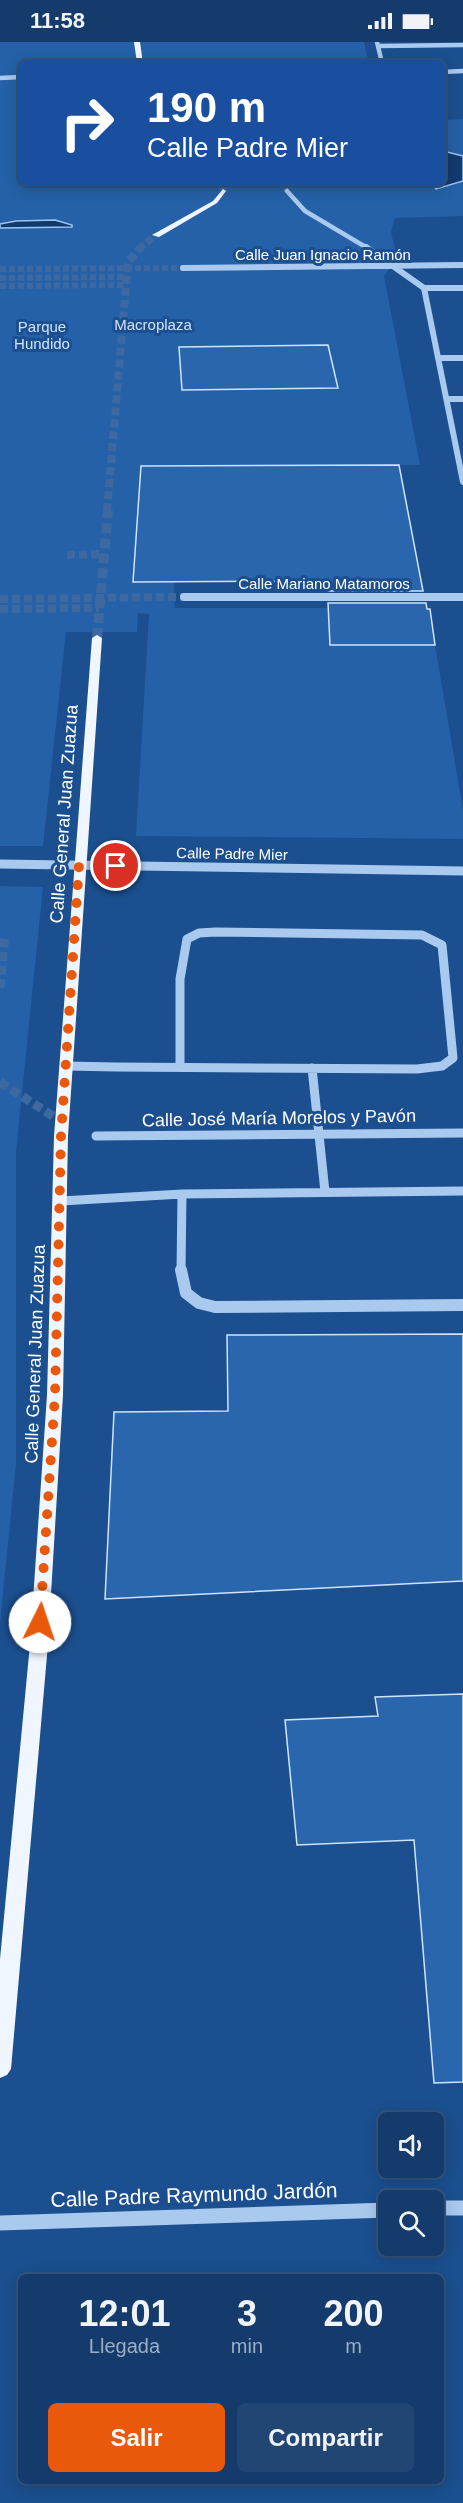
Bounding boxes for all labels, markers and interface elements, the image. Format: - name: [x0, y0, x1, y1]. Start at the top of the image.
- text: 11:58: [30, 8, 85, 33]
- icon: right: [48, 84, 126, 162]
- text: 190 m: [147, 84, 266, 131]
- text: Calle Padre Mier: [147, 133, 348, 163]
- street label: Calle Juan Ignacio Ramón: [235, 246, 411, 263]
- park label: Macroplaza: [114, 316, 192, 333]
- park label: Parque Hundido: [14, 318, 70, 352]
- street label: Calle Mariano Matamoros: [238, 575, 410, 592]
- street label: Calle General Juan Zuazua: [46, 703, 82, 924]
- pin: [90, 840, 141, 891]
- street label: Calle Padre Mier: [176, 844, 288, 863]
- icon: arrive: [99, 849, 132, 882]
- street label: Calle José María Morelos y Pavón: [142, 1106, 416, 1130]
- street label: Calle General Juan Zuazua: [21, 1243, 49, 1464]
- position arrow: [8, 1590, 72, 1654]
- map controls: [378, 2112, 444, 2256]
- button: sound: [378, 2112, 444, 2178]
- street label: Calle Padre Raymundo Jardón: [50, 2178, 338, 2211]
- button: search: [378, 2190, 444, 2256]
- text: 12:01: [78, 2293, 170, 2334]
- text: 3: [237, 2293, 257, 2334]
- text: 200: [323, 2293, 384, 2334]
- text: Llegada: [89, 2335, 160, 2357]
- text: min: [231, 2335, 263, 2357]
- text: m: [345, 2335, 362, 2357]
- button: Salir: [48, 2403, 225, 2472]
- button: Compartir: [237, 2403, 414, 2472]

